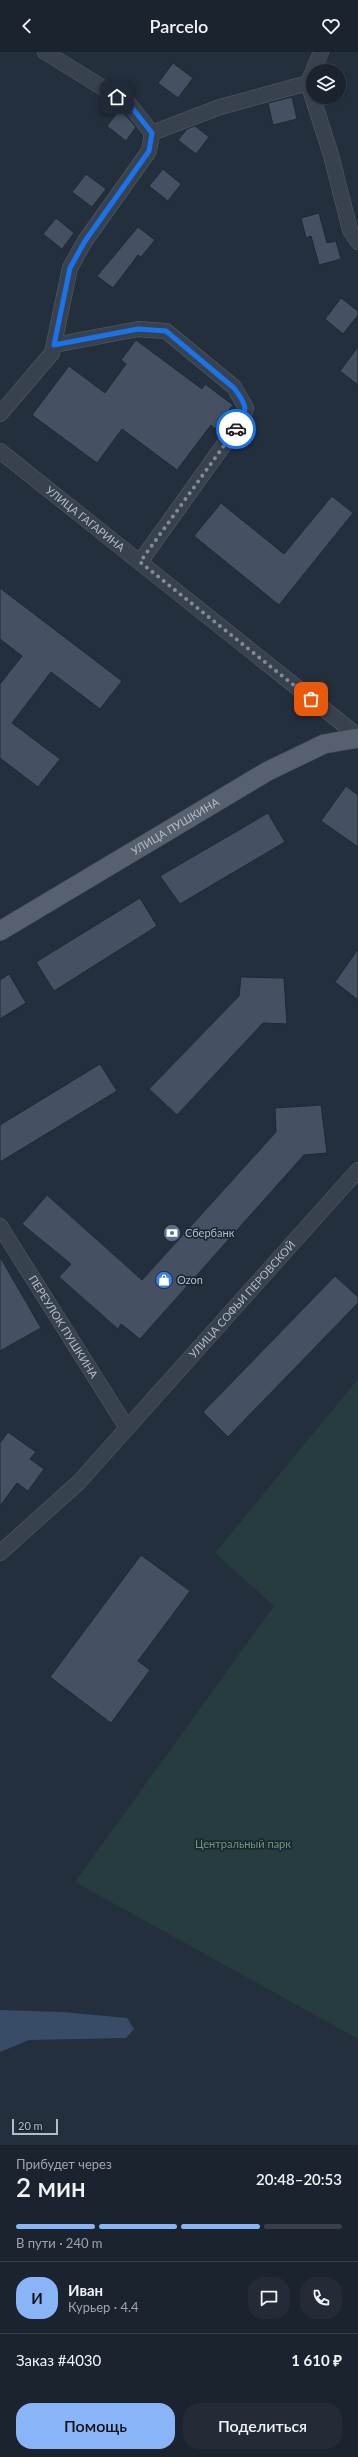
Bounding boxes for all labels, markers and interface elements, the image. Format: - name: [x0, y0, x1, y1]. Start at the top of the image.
- icon: back: [16, 15, 38, 37]
- text: Parcelo: [150, 15, 208, 37]
- icon: heart: [320, 15, 342, 37]
- map controls: [306, 64, 346, 104]
- button: layers: [306, 64, 346, 104]
- pin: [100, 80, 134, 114]
- icon: home: [106, 86, 128, 108]
- courier: [216, 409, 256, 449]
- icon: car: [225, 418, 247, 440]
- street label: УЛИЦА ГАГАРИНА: [44, 483, 128, 554]
- pin: [294, 682, 328, 716]
- icon: bag: [300, 688, 322, 710]
- street label: УЛИЦА ПУШКИНА: [129, 795, 222, 857]
- bank icon: Сбербанк: [162, 1223, 182, 1243]
- place label: Сбербанк: [185, 1226, 235, 1239]
- street label: УЛИЦА СОФЬИ ПЕРОВСКОЙ: [186, 1238, 298, 1360]
- shop icon: Ozon: [154, 1270, 174, 1290]
- street label: ПЕРЕУЛОК ПУШКИНА: [27, 1273, 101, 1381]
- place label: Ozon: [177, 1273, 203, 1286]
- park label: Центральный парк: [195, 1837, 291, 1850]
- scale bar: [12, 2117, 58, 2136]
- text: 20 m: [18, 2119, 43, 2132]
- text: Прибудет через: [16, 2156, 112, 2172]
- text: 20:48–20:53: [256, 2170, 342, 2188]
- text: 2 мин: [16, 2171, 86, 2203]
- text: В пути · 240 m: [16, 2235, 102, 2251]
- button: chat: [248, 2277, 290, 2319]
- button: phone: [300, 2277, 342, 2319]
- text: Иван: [68, 2281, 103, 2299]
- text: И: [31, 2289, 43, 2307]
- text: Курьер · 4.4: [68, 2299, 139, 2315]
- text: Заказ #4030: [16, 2351, 101, 2369]
- text: 1 610 ₽: [291, 2351, 342, 2369]
- button: Помощь: [16, 2403, 175, 2449]
- button: Поделиться: [183, 2403, 342, 2449]

